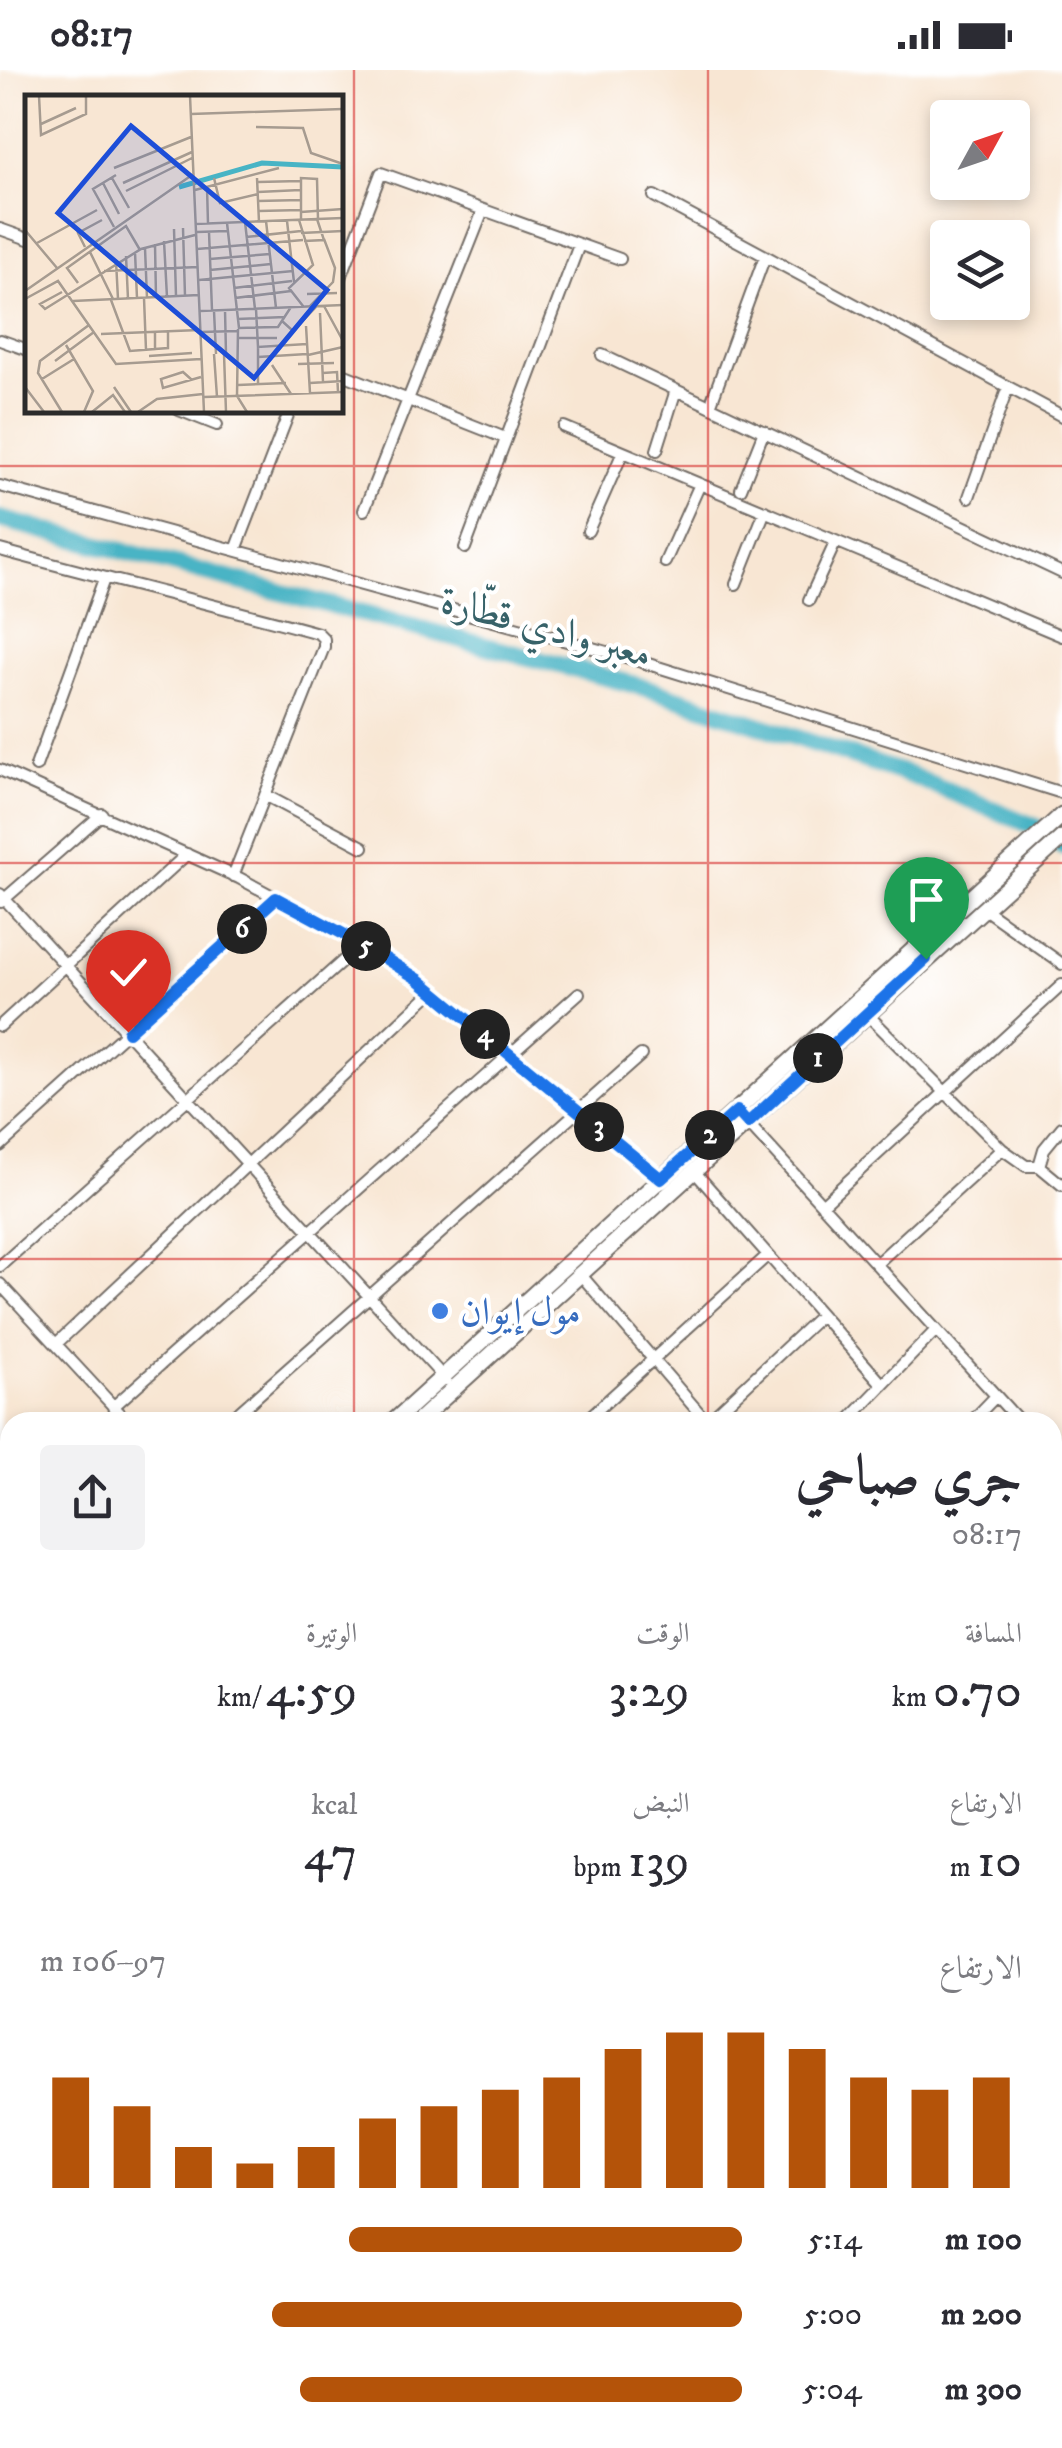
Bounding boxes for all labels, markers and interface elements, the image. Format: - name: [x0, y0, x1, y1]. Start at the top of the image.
- text: 08:17: [50, 11, 133, 59]
- inset map: [25, 95, 342, 412]
- north arrow: [930, 100, 1030, 200]
- map controls: [930, 100, 1030, 320]
- button: layers: [930, 220, 1030, 320]
- water label: معبر وادي قطّارة: [433, 571, 660, 685]
- pin: [884, 857, 969, 960]
- icon: arrive: [899, 872, 954, 927]
- pin: 6: [217, 904, 267, 954]
- text: 6: [235, 911, 249, 946]
- pin: 5: [341, 921, 391, 971]
- text: 5: [359, 928, 373, 963]
- pin: [86, 930, 171, 1033]
- icon: check: [101, 945, 156, 1000]
- pin: 4: [460, 1009, 510, 1059]
- text: 4: [477, 1016, 493, 1051]
- pin: 1: [793, 1033, 843, 1083]
- text: 1: [813, 1040, 823, 1075]
- pin: 3: [574, 1102, 624, 1152]
- text: 3: [594, 1109, 604, 1144]
- pin: 2: [685, 1110, 735, 1160]
- text: 2: [703, 1117, 717, 1152]
- place label: مول إيوان: [460, 1289, 581, 1337]
- marker: مول إيوان: [429, 1300, 451, 1322]
- text: جري صباحي: [795, 1443, 1022, 1512]
- button: share: [40, 1445, 145, 1550]
- text: 08:17: [952, 1515, 1022, 1555]
- text: الوتيرة: [306, 1616, 357, 1651]
- text: الوقت: [636, 1616, 690, 1651]
- text: المسافة: [965, 1616, 1022, 1651]
- text: 4:59: [266, 1660, 357, 1723]
- text: 3:29: [608, 1660, 690, 1723]
- text: 0.70: [933, 1660, 1022, 1723]
- text: /km: [217, 1680, 266, 1715]
- text: km: [892, 1680, 933, 1715]
- text: النبض: [632, 1786, 690, 1821]
- text: الارتفاع: [949, 1786, 1022, 1821]
- text: kcal: [311, 1788, 357, 1823]
- text: 47: [304, 1823, 357, 1886]
- text: 139: [628, 1830, 690, 1893]
- text: 10: [977, 1830, 1022, 1893]
- text: bpm: [573, 1850, 628, 1885]
- text: m: [950, 1850, 977, 1885]
- text: 97–106 m: [40, 1942, 166, 1982]
- text: الارتفاع: [939, 1949, 1022, 1989]
- text: 5:14: [808, 2220, 862, 2260]
- text: 100 m: [945, 2220, 1022, 2260]
- text: 5:00: [803, 2295, 862, 2335]
- text: 200 m: [941, 2295, 1022, 2335]
- text: 5:04: [802, 2370, 862, 2410]
- text: 300 m: [945, 2370, 1022, 2410]

